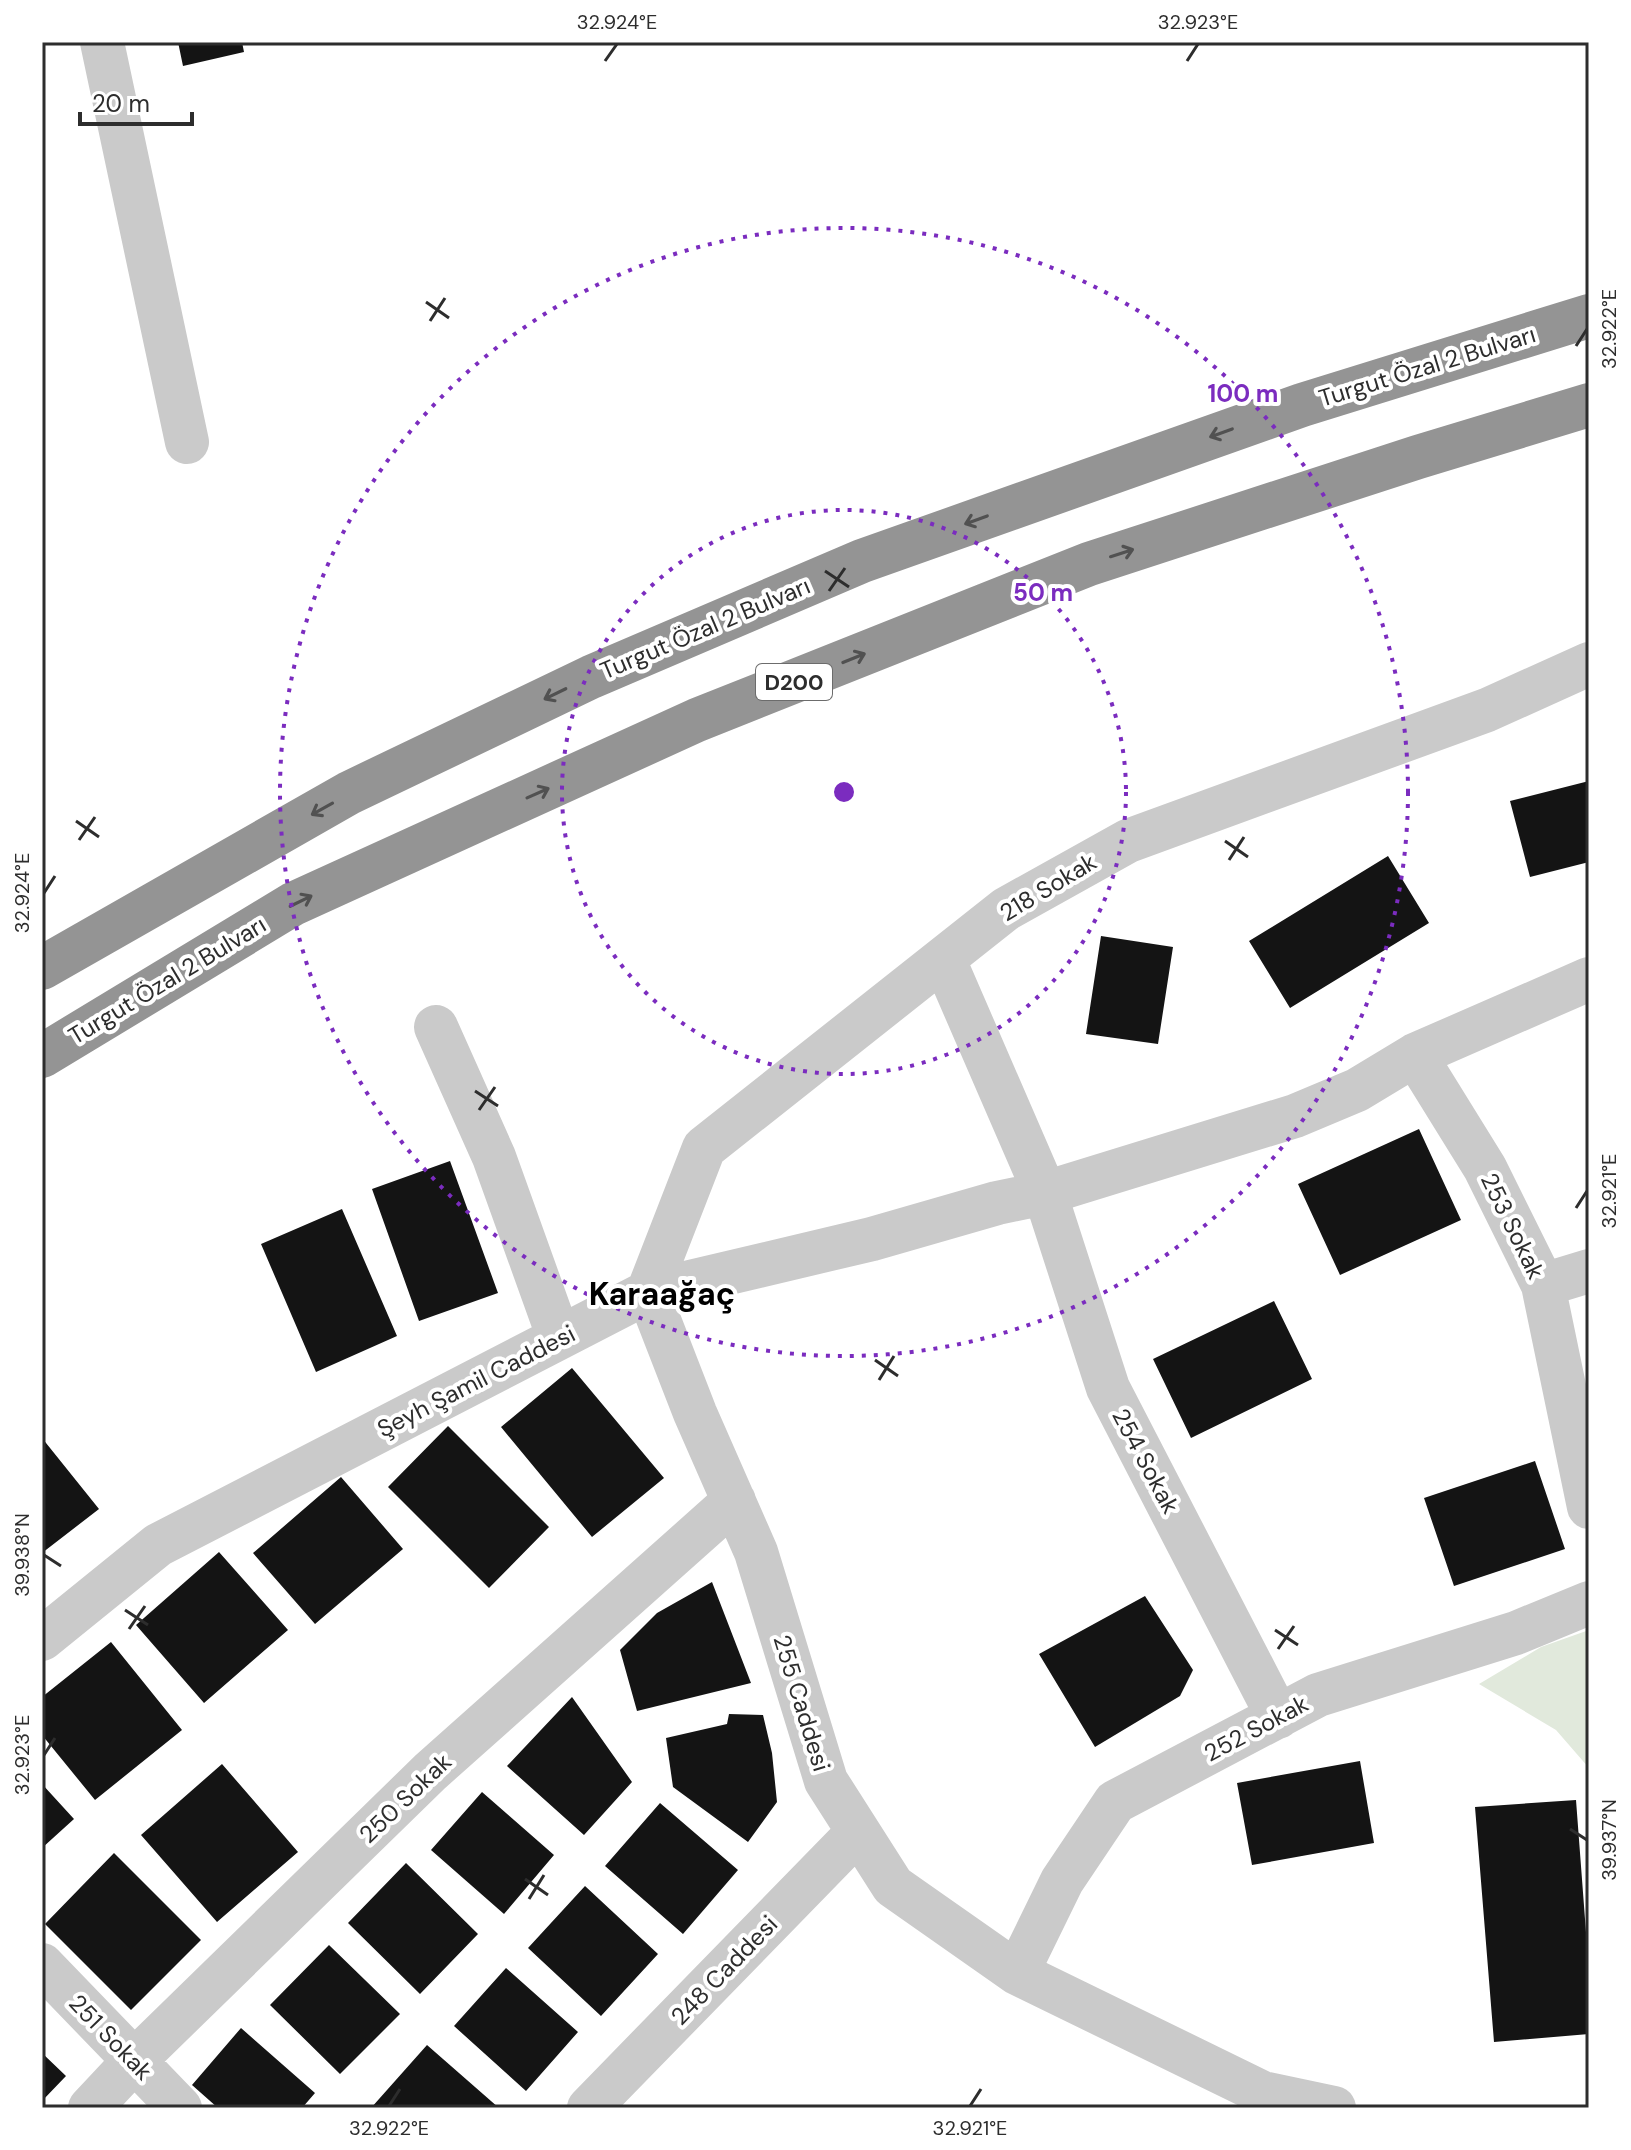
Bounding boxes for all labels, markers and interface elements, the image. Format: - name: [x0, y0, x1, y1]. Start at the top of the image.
- text: 32.924°E: [577, 9, 657, 35]
- text: 32.923°E: [1158, 9, 1238, 35]
- scale bar: [80, 76, 192, 126]
- text: 20 m: [92, 88, 150, 119]
- text: 32.922°E: [1596, 289, 1622, 369]
- street label: Turgut Özal 2 Bulvarı: [1315, 318, 1539, 414]
- text: 100 m: [1208, 378, 1278, 409]
- one-way arrow: [1209, 427, 1234, 442]
- one-way arrow: [964, 514, 989, 529]
- one-way arrow: [1109, 545, 1135, 560]
- street label: Turgut Özal 2 Bulvarı: [595, 570, 815, 686]
- text: 50 m: [1013, 577, 1073, 608]
- one-way arrow: [841, 650, 866, 664]
- road number: D200: [756, 664, 832, 700]
- one-way arrow: [543, 687, 567, 702]
- centre of rings: [830, 778, 858, 806]
- one-way arrow: [526, 785, 550, 800]
- one-way arrow: [311, 801, 334, 817]
- street label: 218 Sokak: [994, 846, 1102, 928]
- text: 32.924°E: [9, 853, 35, 933]
- one-way arrow: [289, 893, 313, 908]
- street label: Turgut Özal 2 Bulvarı: [63, 909, 271, 1051]
- text: 32.921°E: [1596, 1154, 1622, 1228]
- street label: 253 Sokak: [1474, 1168, 1552, 1284]
- district label: Karaağaç: [589, 1273, 735, 1315]
- street label: Şeyh Şamil Caddesi: [372, 1318, 580, 1444]
- street label: 254 Sokak: [1105, 1403, 1187, 1519]
- text: 39.938°N: [9, 1513, 35, 1597]
- street label: 255 Caddesi: [767, 1631, 837, 1775]
- street label: 252 Sokak: [1199, 1688, 1313, 1768]
- text: 32.923°E: [9, 1715, 35, 1795]
- street label: 250 Sokak: [352, 1746, 458, 1850]
- text: 39.937°N: [1596, 1799, 1622, 1881]
- street label: 248 Caddesi: [664, 1909, 784, 2031]
- street label: 251 Sokak: [62, 1988, 160, 2086]
- text: 32.922°E: [349, 2115, 429, 2141]
- text: 32.921°E: [933, 2115, 1007, 2141]

